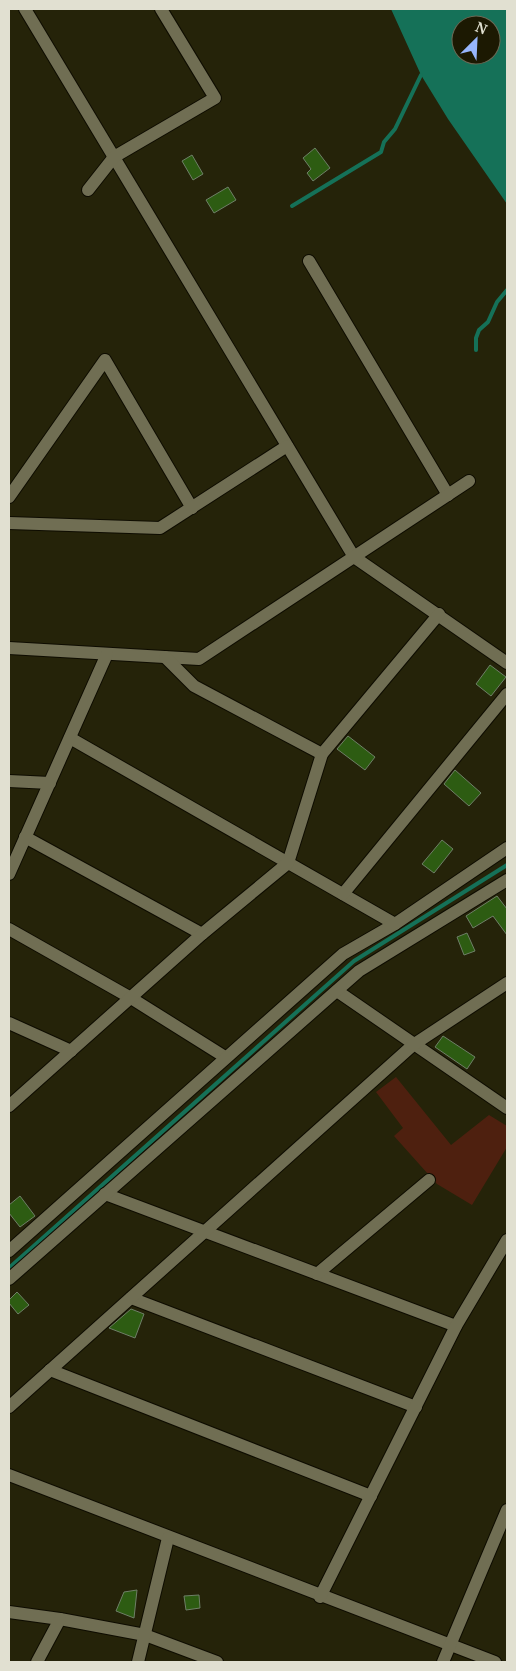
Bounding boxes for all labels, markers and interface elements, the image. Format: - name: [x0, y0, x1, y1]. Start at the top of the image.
- north arrow: [451, 15, 501, 65]
- text: N: [473, 17, 490, 39]

